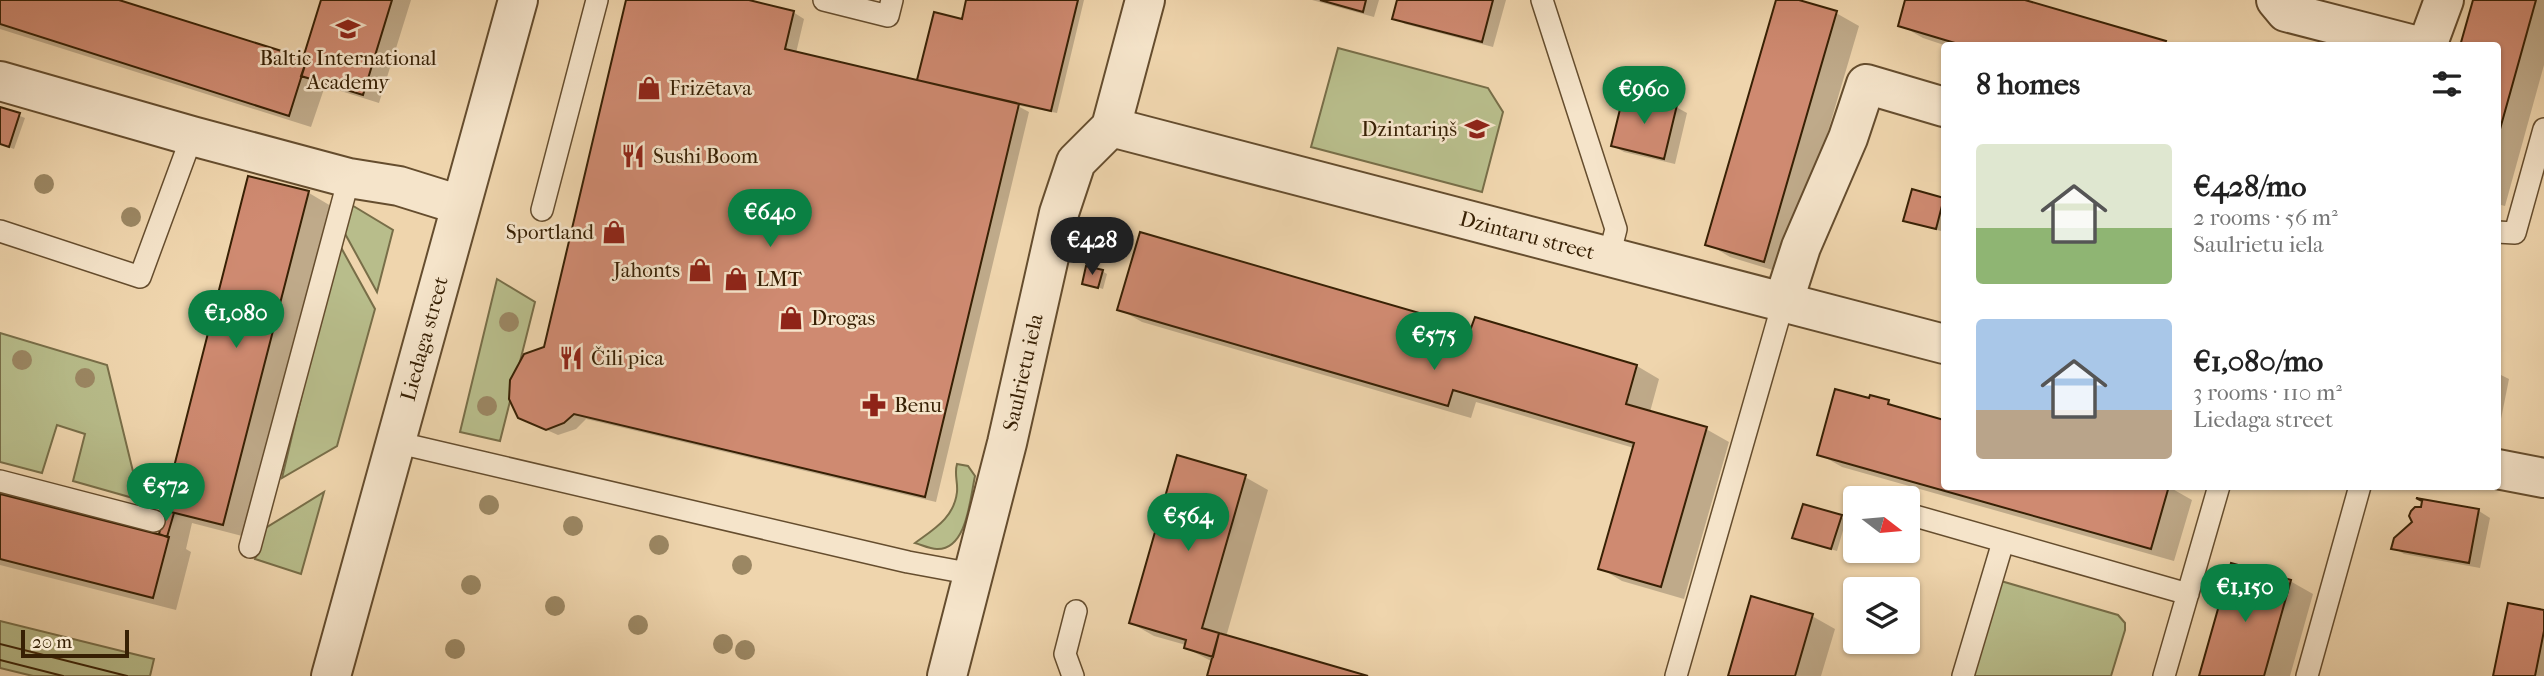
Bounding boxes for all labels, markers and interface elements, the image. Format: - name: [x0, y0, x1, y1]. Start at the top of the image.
- school or university icon: Baltic International Academy: [334, 15, 362, 43]
- place label: Baltic International Academy: [259, 46, 437, 94]
- icon: filters: [2428, 65, 2466, 103]
- pin: €960: [1603, 66, 1685, 126]
- text: 8 homes: [1976, 67, 2080, 102]
- shop icon: Frizētava: [635, 74, 663, 102]
- text: €960: [1619, 75, 1669, 102]
- place label: Frizētava: [669, 76, 752, 100]
- school or university icon: Dzintariņš: [1463, 115, 1491, 143]
- place label: Dzintariņš: [1361, 117, 1457, 142]
- restaurant icon: Sushi Boom: [619, 142, 647, 170]
- place label: Sushi Boom: [653, 144, 759, 168]
- text: €428/mo: [2193, 169, 2306, 204]
- icon: home: [2032, 172, 2116, 256]
- pin: €640: [729, 190, 811, 249]
- text: €640: [744, 198, 796, 225]
- text: 2 rooms · 56 m²: [2193, 204, 2338, 231]
- street label: Dzintaru street: [1457, 206, 1598, 265]
- shop icon: Sportland: [600, 218, 628, 246]
- pin: €428: [1051, 218, 1133, 277]
- place label: Sportland: [506, 220, 595, 244]
- text: €428: [1067, 226, 1117, 253]
- text: Saulrietu iela: [2193, 231, 2324, 258]
- shop icon: Jahonts: [686, 256, 714, 284]
- place label: Jahonts: [611, 258, 680, 282]
- shop icon: LMT: [722, 265, 750, 293]
- place label: LMT: [756, 267, 803, 291]
- street label: Liedaga street: [396, 273, 453, 404]
- pin: €1,080: [179, 290, 293, 350]
- text: €1,080: [204, 299, 268, 326]
- shop icon: Drogas: [777, 304, 805, 332]
- place label: Drogas: [811, 306, 875, 330]
- street label: Saulrietu iela: [998, 311, 1048, 433]
- pin: €575: [1393, 312, 1475, 372]
- text: €575: [1412, 321, 1456, 348]
- restaurant icon: Čili pica: [557, 344, 585, 372]
- text: €1,080/mo: [2193, 344, 2323, 379]
- place label: Čili pica: [591, 346, 664, 370]
- icon: home: [2032, 347, 2116, 431]
- text: 3 rooms · 110 m²: [2193, 379, 2342, 406]
- pharmacy icon: Benu: [860, 391, 888, 419]
- place label: Benu: [894, 393, 942, 417]
- text: Liedaga street: [2193, 406, 2333, 433]
- pin: €572: [125, 463, 207, 523]
- text: €572: [143, 472, 189, 499]
- north arrow: [1843, 486, 1920, 564]
- map controls: [1843, 486, 1920, 654]
- pin: €564: [1147, 494, 1229, 553]
- text: €564: [1163, 502, 1213, 529]
- pin: €1,150: [2188, 564, 2302, 624]
- text: €1,150: [2216, 573, 2274, 600]
- button: layers: [1843, 577, 1920, 654]
- scale bar: [21, 627, 130, 659]
- text: 20 m: [32, 631, 72, 653]

